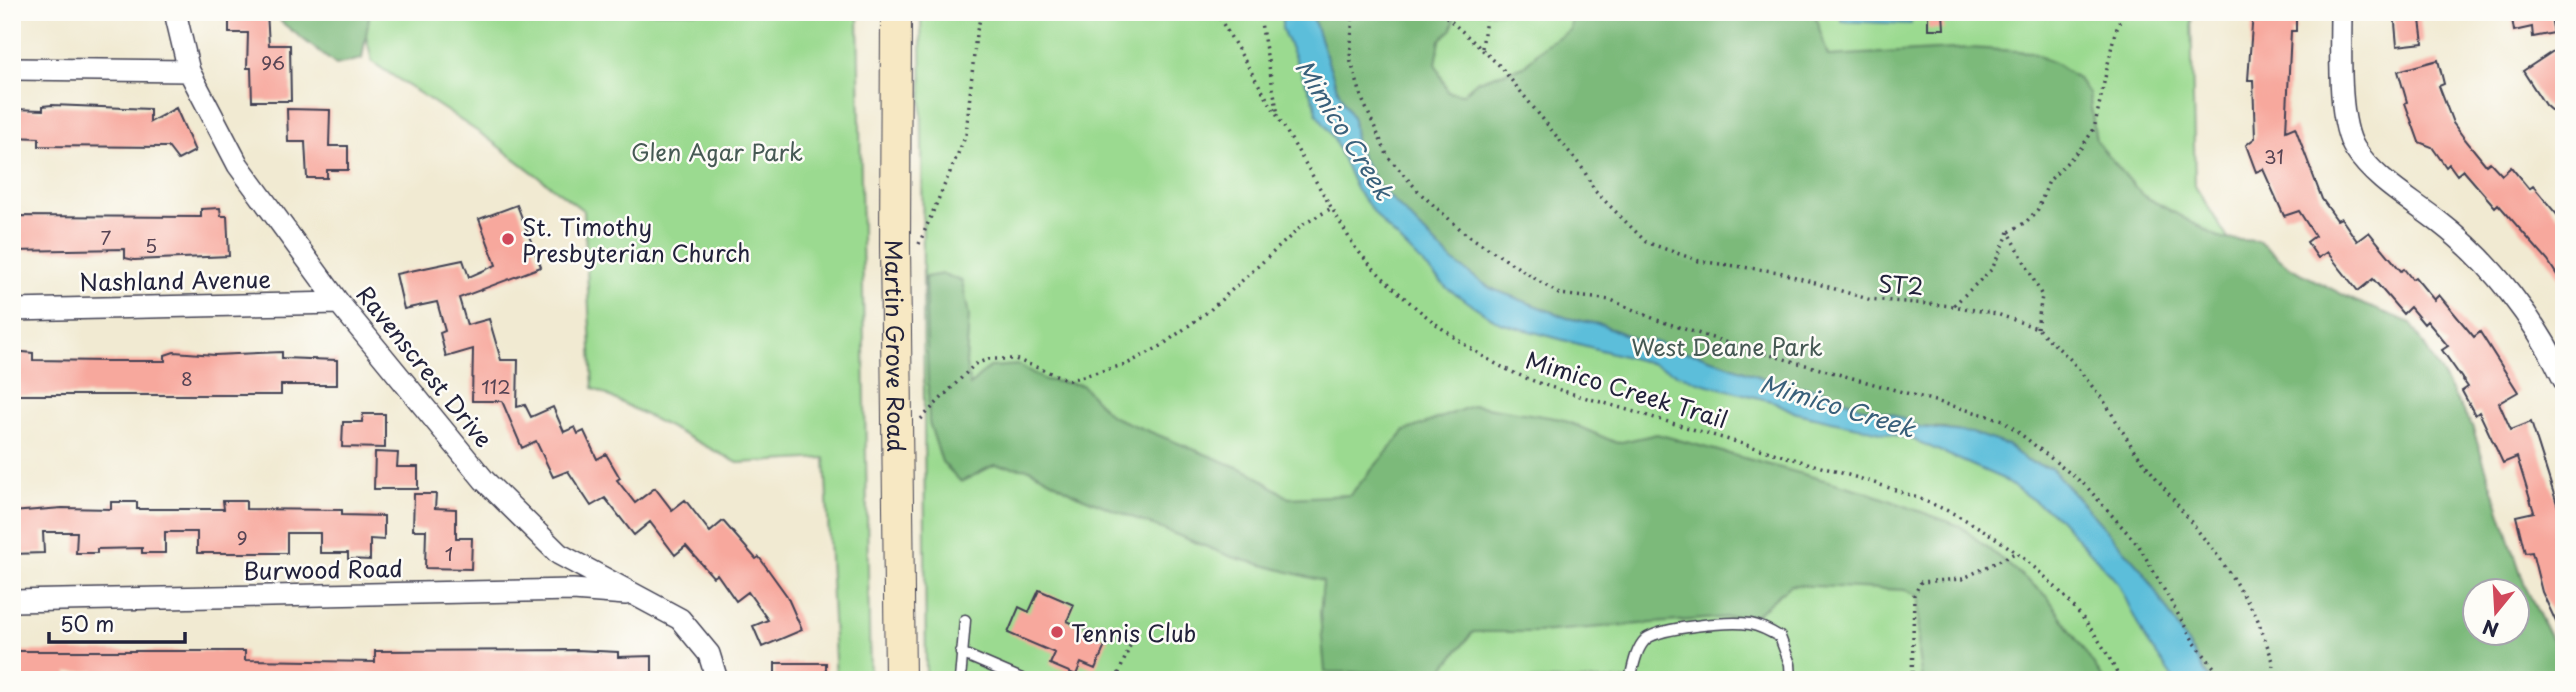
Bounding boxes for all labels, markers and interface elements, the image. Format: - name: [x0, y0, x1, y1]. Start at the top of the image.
- house number: 96: [261, 48, 285, 76]
- water label: Mimico Creek: [1287, 52, 1403, 208]
- park label: Glen Agar Park: [631, 134, 803, 169]
- house number: 31: [2264, 142, 2284, 170]
- place label: St. Timothy Presbyterian Church: [522, 209, 750, 270]
- house number: 7: [101, 223, 112, 251]
- house number: 5: [145, 231, 157, 259]
- marker: St. Timothy Presbyterian Church: [500, 231, 516, 247]
- street label: Martin Grove Road: [877, 240, 915, 452]
- street label: Nashland Avenue: [79, 261, 271, 299]
- street label: ST2: [1877, 265, 1925, 303]
- street label: Ravenscrest Drive: [349, 277, 501, 455]
- park label: West Deane Park: [1631, 329, 1823, 364]
- street label: Mimico Creek Trail: [1522, 342, 1732, 436]
- house number: 8: [181, 364, 193, 392]
- water label: Mimico Creek: [1756, 364, 1921, 446]
- house number: 112: [481, 372, 511, 400]
- house number: 9: [236, 523, 248, 551]
- house number: 1: [445, 539, 453, 567]
- street label: Burwood Road: [243, 550, 403, 588]
- north arrow: [2460, 576, 2530, 646]
- scale bar: [49, 601, 186, 645]
- text: 50 m: [60, 607, 114, 639]
- text: N: [2479, 613, 2502, 645]
- place label: Tennis Club: [1071, 615, 1196, 650]
- marker: Tennis Club: [1049, 624, 1065, 640]

